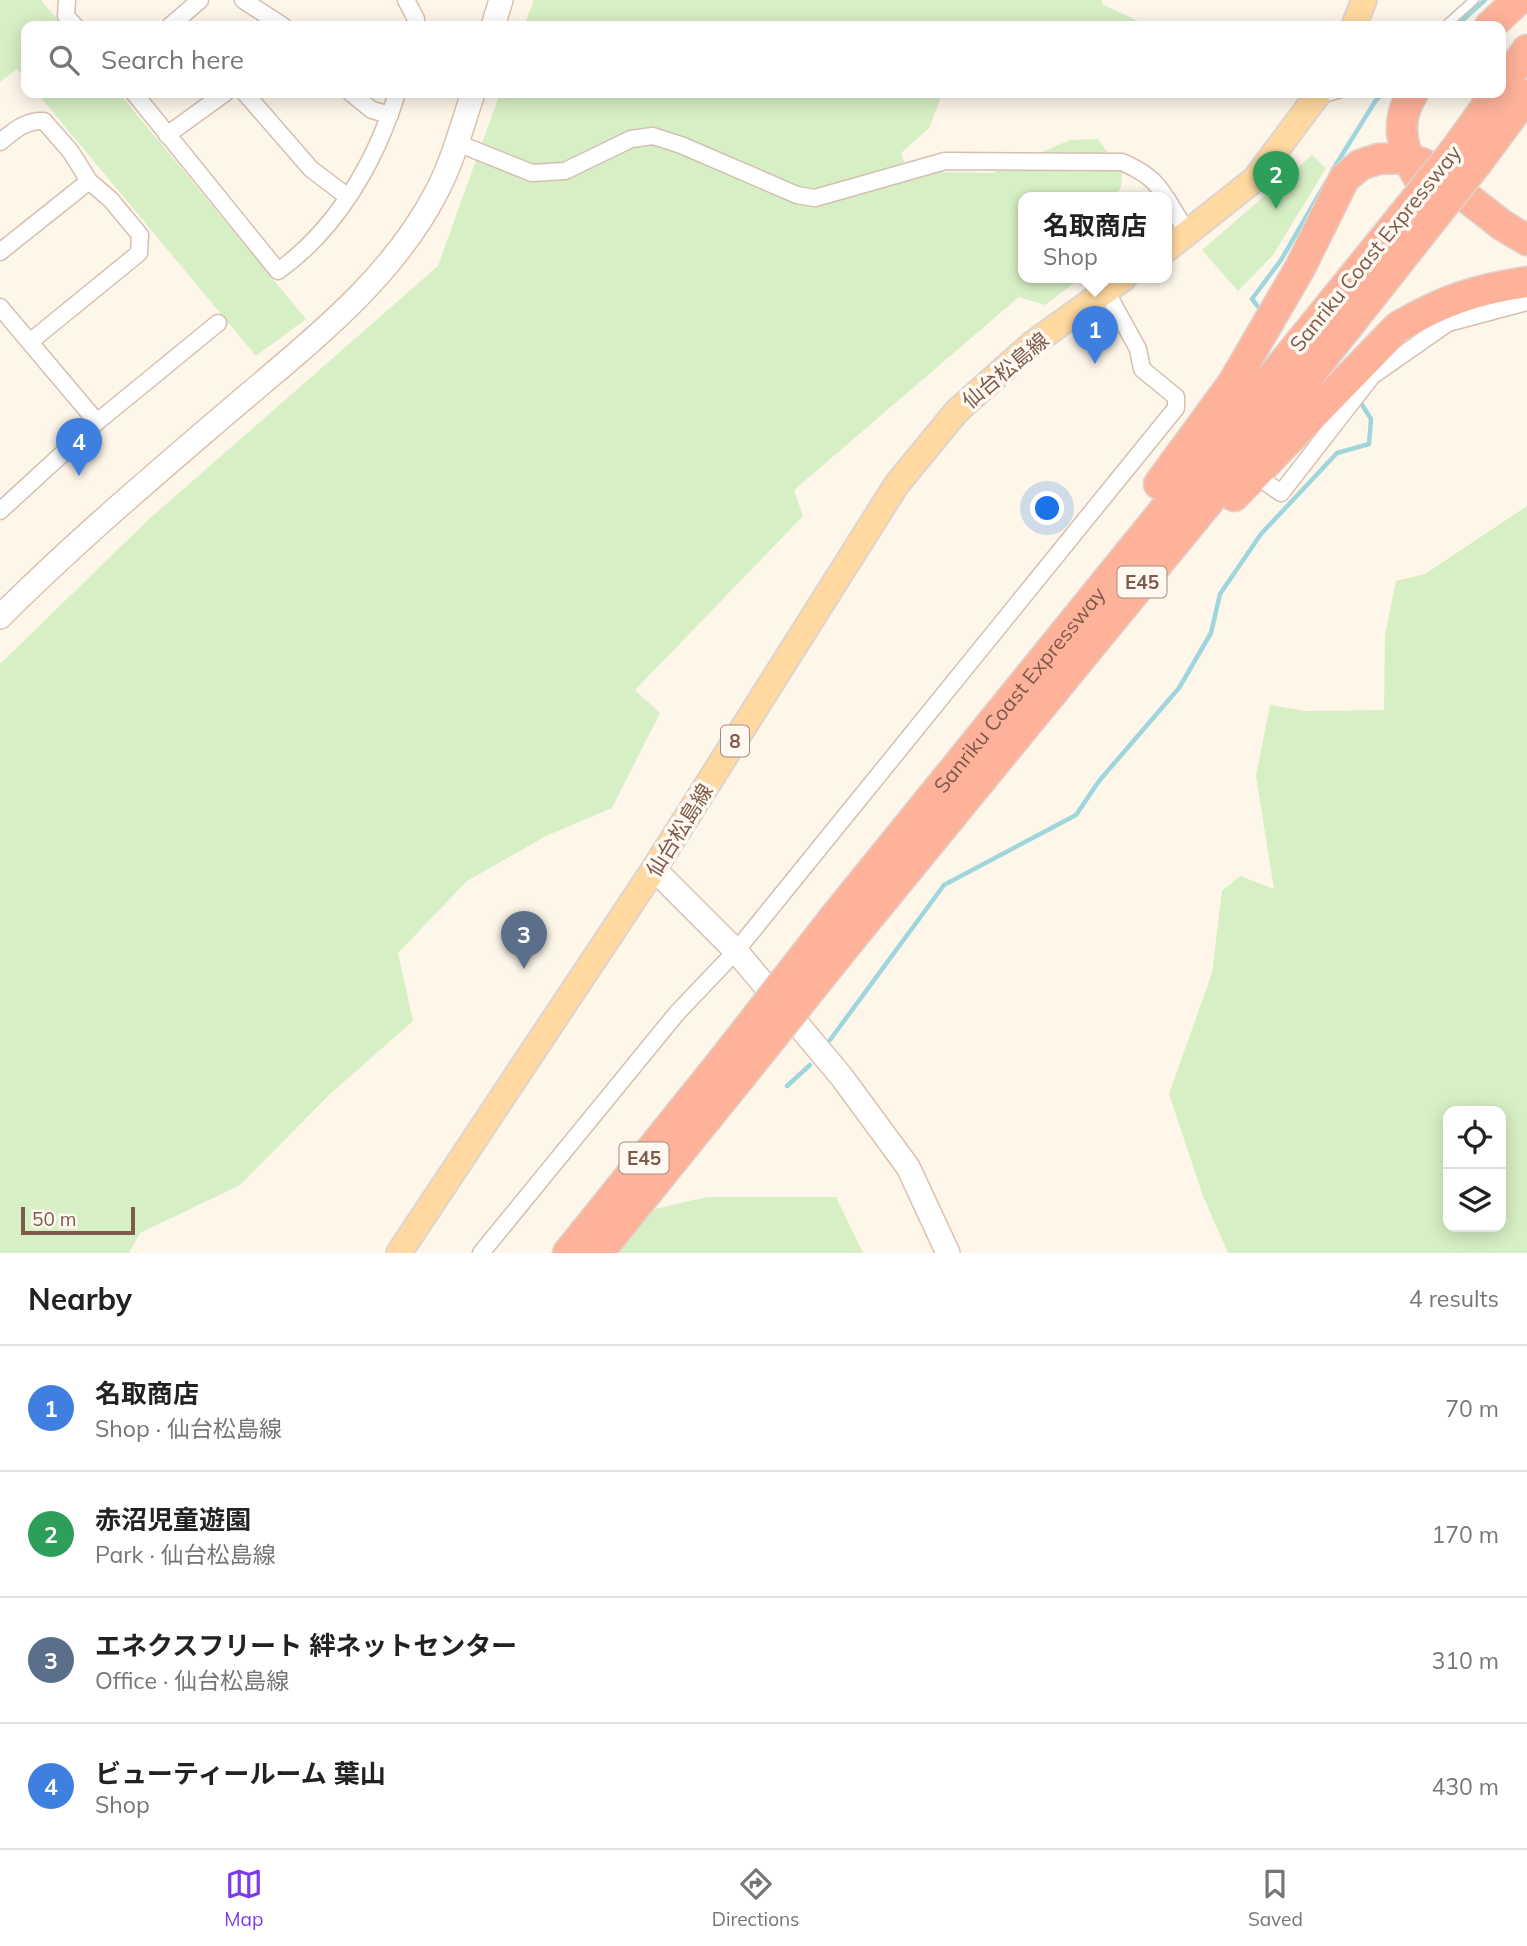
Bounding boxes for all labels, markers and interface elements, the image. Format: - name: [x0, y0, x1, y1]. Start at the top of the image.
- search box: [21, 21, 1506, 98]
- icon: search: [45, 41, 83, 79]
- text: Search here: [101, 43, 244, 76]
- street label: Sanriku Coast Expressway: [1284, 140, 1466, 356]
- pin: 2: [1253, 151, 1299, 209]
- popup: [1018, 192, 1172, 283]
- text: 名取商店: [1043, 209, 1147, 242]
- text: Shop: [1043, 242, 1098, 271]
- pin: 1: [1072, 306, 1118, 364]
- street label: 仙台松島線: [956, 326, 1054, 414]
- pin: 4: [56, 418, 102, 476]
- your location: [1030, 491, 1064, 525]
- road number: E45: [1118, 566, 1166, 597]
- street label: Sanriku Coast Expressway: [928, 581, 1110, 798]
- road number: 8: [721, 726, 749, 756]
- street label: 仙台松島線: [640, 779, 718, 881]
- pin: 3: [501, 911, 547, 969]
- map controls: [1443, 1106, 1506, 1232]
- button: locate: [1443, 1106, 1506, 1169]
- road number: E45: [620, 1142, 668, 1174]
- button: layers: [1443, 1169, 1506, 1232]
- scale bar: [21, 1204, 135, 1236]
- text: 50 m: [32, 1207, 76, 1231]
- text: Nearby: [28, 1280, 132, 1318]
- text: 4 results: [1409, 1284, 1499, 1313]
- text: 名取商店: [95, 1377, 199, 1410]
- text: 1: [44, 1394, 58, 1423]
- text: 70 m: [1445, 1394, 1499, 1423]
- text: Shop · 仙台松島線: [95, 1414, 282, 1443]
- text: 赤沼児童遊園: [95, 1503, 251, 1536]
- text: 2: [44, 1520, 58, 1549]
- text: 170 m: [1431, 1520, 1499, 1549]
- text: Park · 仙台松島線: [95, 1540, 276, 1569]
- text: エネクスフリート 絆ネットセンター: [95, 1629, 517, 1662]
- text: 3: [44, 1646, 58, 1675]
- text: 310 m: [1431, 1646, 1499, 1675]
- text: Office · 仙台松島線: [95, 1666, 289, 1695]
- text: ビューティールーム 葉山: [95, 1757, 386, 1790]
- text: 4: [44, 1772, 58, 1801]
- text: 430 m: [1431, 1772, 1499, 1801]
- text: Shop: [95, 1790, 150, 1819]
- tab: Map: [224, 1865, 263, 1931]
- tab: Directions: [712, 1865, 800, 1931]
- tab: Saved: [1248, 1865, 1303, 1931]

